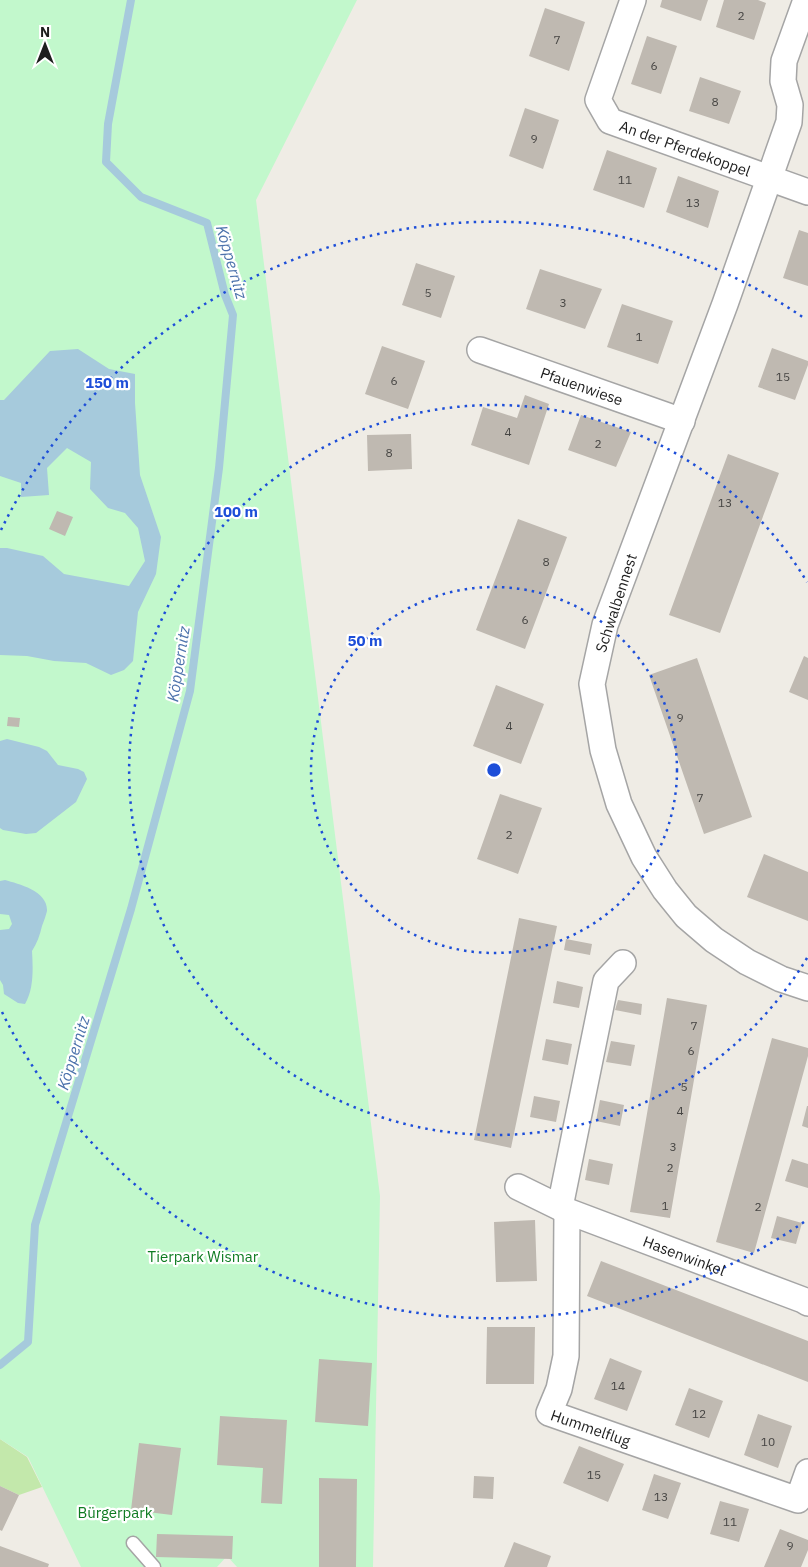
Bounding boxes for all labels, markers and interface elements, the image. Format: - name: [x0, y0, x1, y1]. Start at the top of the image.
- house number: 2: [737, 8, 745, 23]
- north arrow: [20, 20, 70, 70]
- text: N: [40, 23, 50, 41]
- house number: 7: [553, 32, 561, 47]
- house number: 6: [650, 58, 658, 73]
- house number: 8: [711, 94, 719, 109]
- street label: An der Pferdekoppel: [617, 116, 753, 180]
- house number: 9: [530, 131, 538, 146]
- house number: 11: [618, 172, 632, 187]
- house number: 13: [686, 195, 700, 210]
- water label: Köppernitz: [212, 223, 252, 302]
- house number: 5: [424, 285, 432, 300]
- house number: 3: [559, 295, 567, 310]
- house number: 1: [635, 329, 643, 344]
- street label: Pfauenwiese: [538, 363, 626, 409]
- house number: 15: [776, 369, 790, 384]
- text: 150 m: [85, 373, 129, 392]
- house number: 6: [390, 373, 398, 388]
- house number: 4: [504, 424, 512, 439]
- house number: 2: [594, 436, 602, 451]
- house number: 8: [385, 445, 393, 460]
- house number: 13: [718, 495, 732, 510]
- text: 100 m: [214, 502, 258, 521]
- street label: Schwalbennest: [591, 551, 641, 655]
- house number: 8: [542, 554, 550, 569]
- house number: 6: [521, 612, 529, 627]
- water label: Köppernitz: [162, 624, 194, 703]
- text: 50 m: [348, 631, 382, 650]
- house number: 9: [676, 710, 684, 725]
- house number: 4: [505, 718, 513, 733]
- centre of rings: [485, 761, 503, 779]
- house number: 7: [696, 790, 704, 805]
- house number: 2: [505, 827, 513, 842]
- water label: Köppernitz: [52, 1013, 94, 1092]
- house number: 7: [690, 1018, 698, 1033]
- house number: 6: [687, 1043, 695, 1058]
- house number: 5: [680, 1079, 688, 1094]
- house number: 4: [676, 1103, 684, 1118]
- house number: 3: [669, 1139, 677, 1154]
- house number: 2: [666, 1160, 674, 1175]
- house number: 1: [661, 1198, 669, 1213]
- house number: 2: [754, 1199, 762, 1214]
- street label: Hasenwinkel: [641, 1231, 728, 1279]
- park label: Tierpark Wismar: [148, 1247, 259, 1266]
- house number: 14: [611, 1378, 625, 1393]
- street label: Hummelflug: [548, 1405, 633, 1450]
- house number: 12: [692, 1406, 706, 1421]
- house number: 10: [761, 1434, 775, 1449]
- house number: 15: [587, 1467, 601, 1482]
- house number: 13: [654, 1489, 668, 1504]
- park label: Bürgerpark: [77, 1503, 153, 1522]
- house number: 11: [723, 1514, 737, 1529]
- house number: 9: [786, 1538, 794, 1553]

